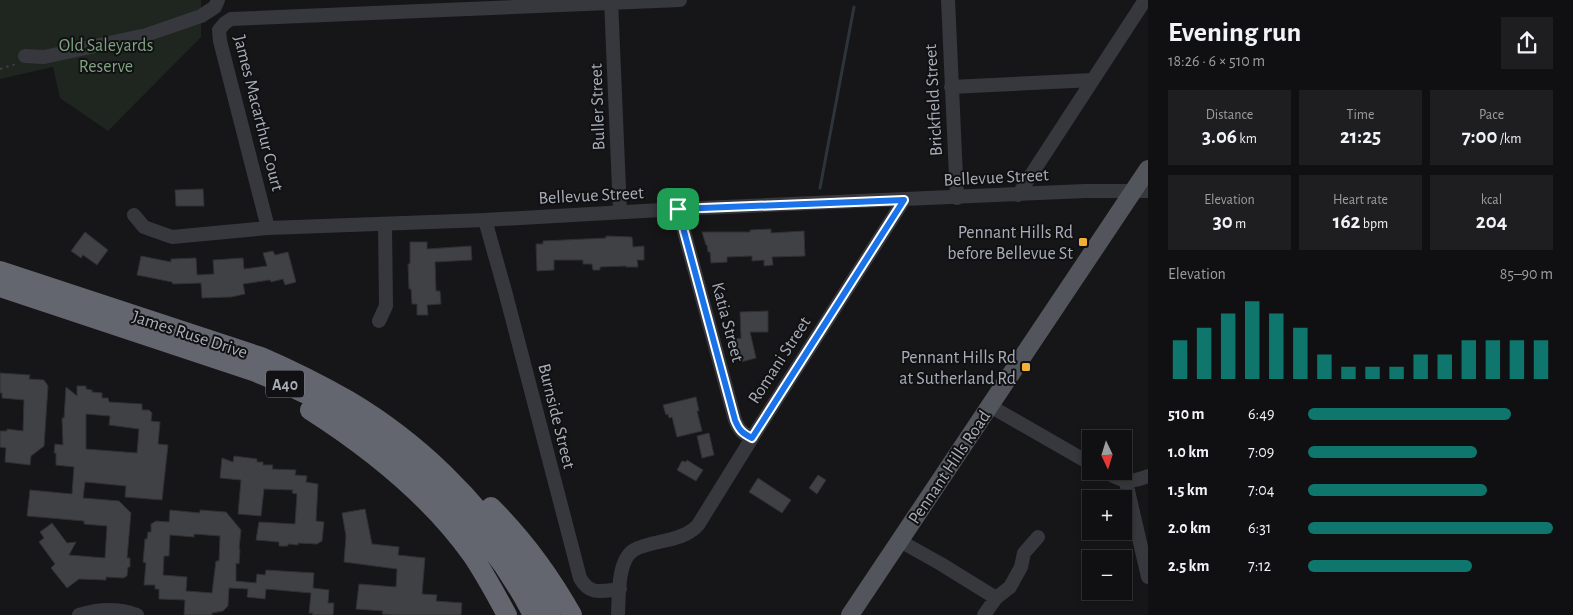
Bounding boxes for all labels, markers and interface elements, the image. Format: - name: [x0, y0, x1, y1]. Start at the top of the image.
- button: share: [1501, 17, 1553, 69]
- text: Evening run: [1168, 19, 1301, 47]
- street label: James Macarthur Court: [230, 33, 286, 193]
- park label: Old Saleyards Reserve: [59, 37, 153, 76]
- street label: Brickfield Street: [922, 43, 946, 156]
- text: 18:26 · 6 × 510 m: [1168, 53, 1265, 69]
- street label: Buller Street: [587, 63, 609, 151]
- text: Distance: [1206, 108, 1253, 122]
- text: Time: [1347, 108, 1374, 122]
- text: Pace: [1479, 108, 1504, 122]
- text: 3.06: [1202, 126, 1237, 147]
- text: 21:25: [1340, 126, 1381, 147]
- text: 7:00: [1462, 126, 1497, 147]
- text: km: [1237, 132, 1257, 146]
- text: /km: [1497, 132, 1521, 146]
- street label: Bellevue Street: [943, 166, 1049, 190]
- street label: Bellevue Street: [538, 184, 644, 208]
- pin: [657, 188, 699, 230]
- text: Elevation: [1204, 193, 1255, 207]
- text: Heart rate: [1333, 193, 1388, 207]
- text: kcal: [1481, 193, 1502, 207]
- icon: arrive: [664, 195, 692, 223]
- text: 30: [1213, 211, 1233, 232]
- text: 162: [1333, 211, 1360, 232]
- text: 204: [1476, 211, 1507, 232]
- text: m: [1233, 217, 1246, 231]
- text: bpm: [1360, 217, 1388, 231]
- place label: Pennant Hills Rd before Bellevue St: [947, 224, 1073, 263]
- marker: Pennant Hills Rd before Bellevue St: [1077, 236, 1089, 248]
- text: Elevation: [1168, 266, 1226, 282]
- text: 85–90 m: [1500, 266, 1553, 282]
- street label: Katia Street: [708, 280, 746, 364]
- street label: James Ruse Drive: [130, 308, 249, 362]
- street label: Romani Street: [745, 314, 815, 407]
- place label: Pennant Hills Rd at Sutherland Rd: [899, 349, 1016, 388]
- marker: Pennant Hills Rd at Sutherland Rd: [1020, 361, 1032, 373]
- street label: Burnside Street: [534, 362, 578, 471]
- road number: A40: [266, 370, 304, 398]
- text: 510 m: [1168, 406, 1204, 422]
- text: 6:49: [1248, 406, 1274, 422]
- street label: Pennant Hills Road: [905, 408, 994, 527]
- north arrow: [1082, 430, 1132, 480]
- map controls: [1082, 430, 1132, 600]
- text: 1.0 km: [1168, 444, 1209, 460]
- text: 7:09: [1248, 444, 1274, 460]
- text: 1.5 km: [1168, 482, 1208, 498]
- text: 7:04: [1248, 482, 1274, 498]
- button: +: [1082, 490, 1132, 540]
- text: 2.0 km: [1168, 520, 1211, 536]
- text: 6:31: [1248, 520, 1271, 536]
- button: −: [1082, 550, 1132, 600]
- text: 2.5 km: [1168, 558, 1209, 574]
- text: 7:12: [1248, 558, 1271, 574]

